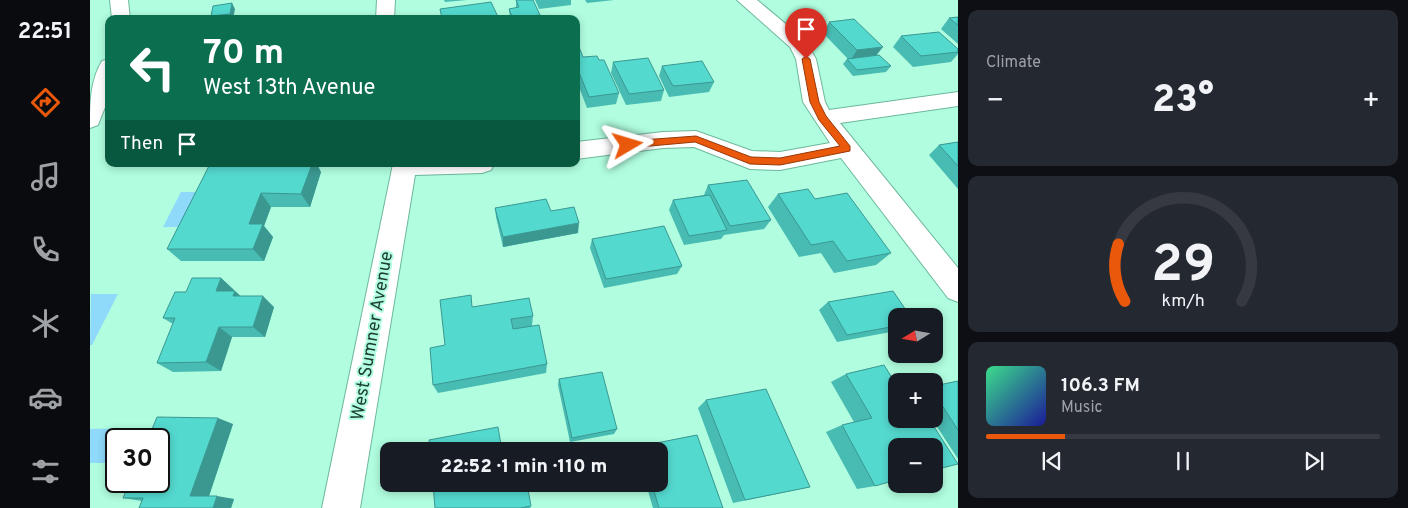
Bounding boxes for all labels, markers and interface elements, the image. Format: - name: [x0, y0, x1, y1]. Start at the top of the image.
- pin: [785, 8, 827, 59]
- icon: arrive: [792, 15, 820, 43]
- text: 22:51: [18, 19, 72, 46]
- text: 70 m: [203, 32, 284, 76]
- icon: left: [120, 35, 185, 100]
- text: Climate: [986, 53, 1041, 73]
- text: West 13th Avenue: [203, 75, 375, 102]
- text: 23°: [1152, 77, 1214, 126]
- text: −: [986, 84, 1004, 120]
- text: +: [1362, 84, 1380, 120]
- icon: directions: [28, 85, 63, 120]
- position arrow: [601, 118, 653, 170]
- icon: arrive: [173, 130, 201, 158]
- text: Then: [120, 132, 163, 156]
- icon: music: [28, 159, 63, 194]
- icon: phone: [28, 232, 63, 267]
- text: 29: [1151, 234, 1215, 300]
- street label: West Sumner Avenue: [347, 250, 399, 422]
- text: km/h: [1161, 290, 1205, 313]
- icon: climate: [28, 306, 63, 341]
- north arrow: [888, 308, 942, 362]
- map controls: [888, 308, 943, 493]
- button: +: [888, 373, 943, 428]
- text: 106.3 FM: [1061, 374, 1140, 398]
- icon: car: [28, 380, 63, 415]
- text: Music: [1061, 398, 1102, 418]
- speed limit sign: 30: [105, 428, 170, 493]
- button: −: [888, 438, 943, 493]
- icon: previous: [1038, 447, 1066, 475]
- icon: pause: [1169, 447, 1197, 475]
- icon: next: [1300, 447, 1328, 475]
- icon: filters: [28, 454, 63, 489]
- text: 22:52 · 1 min · 110 m: [441, 455, 607, 479]

